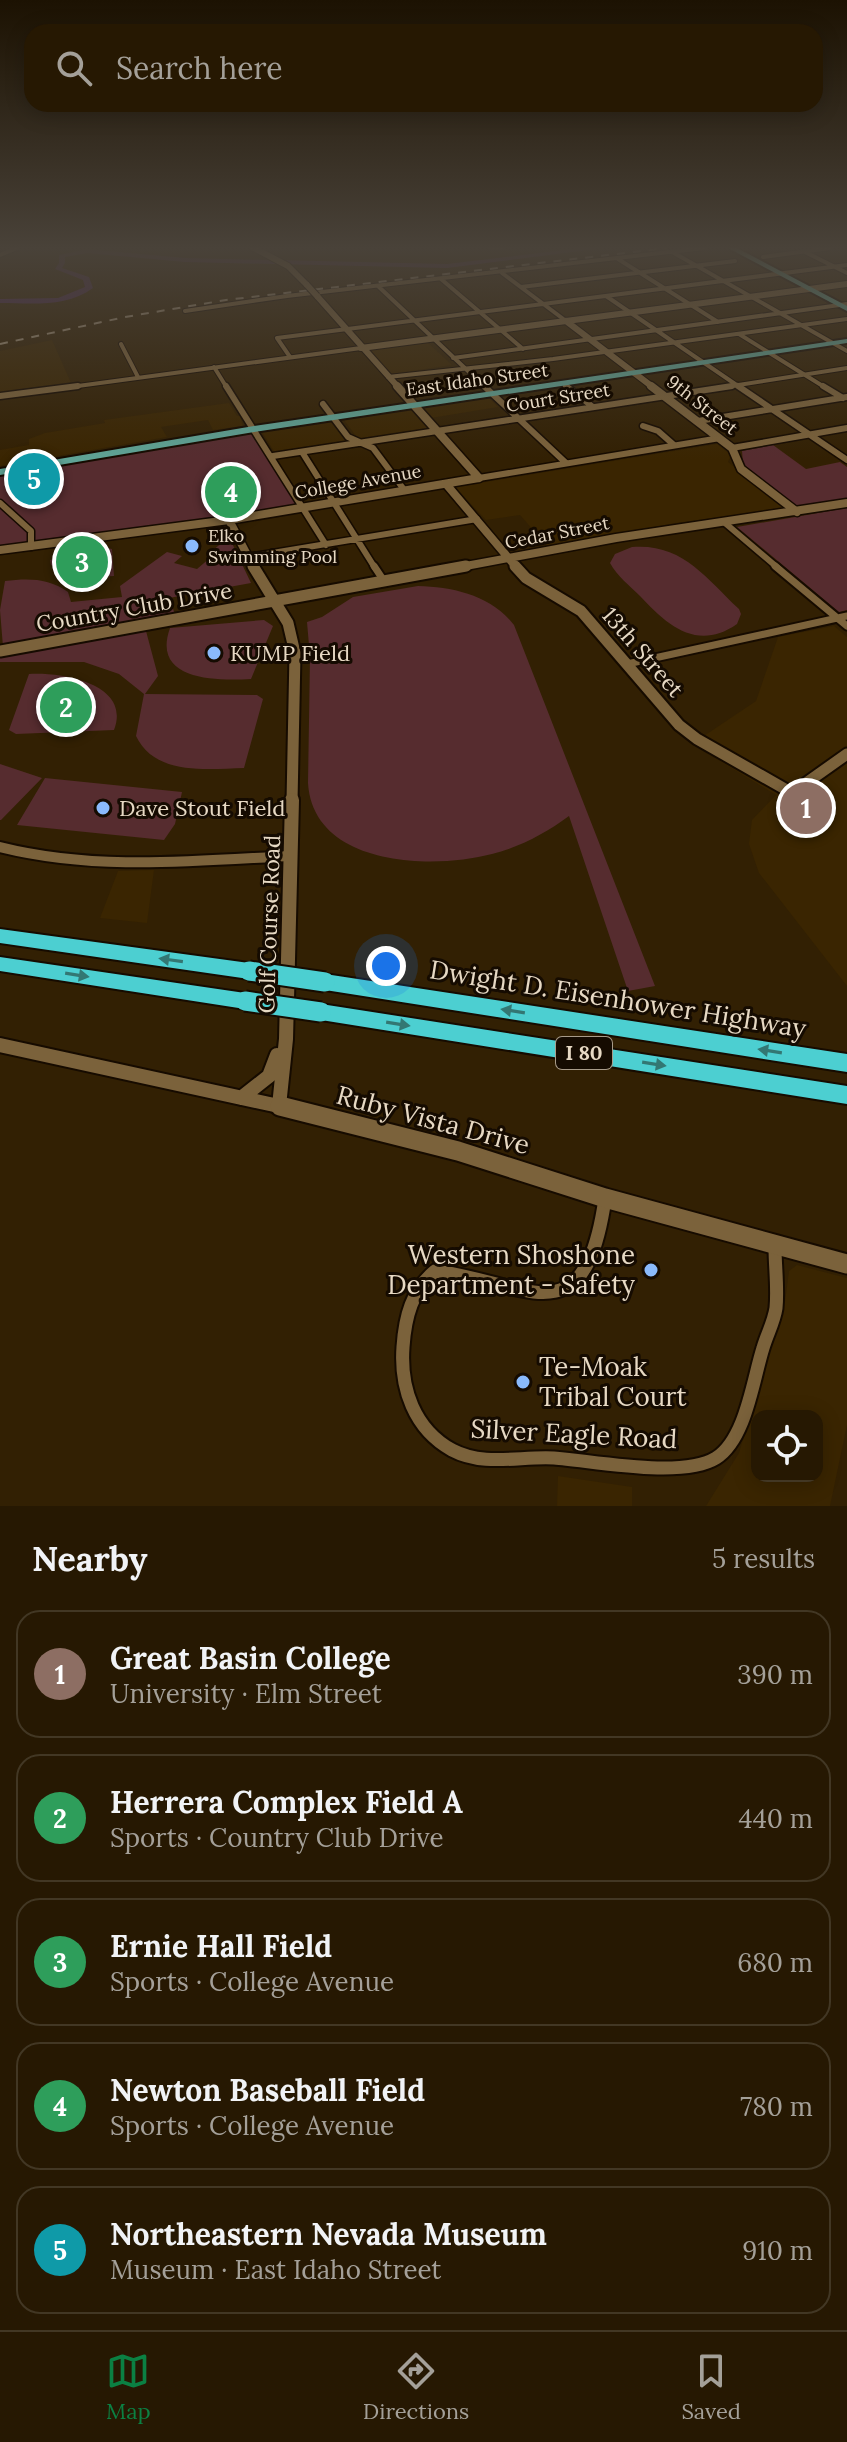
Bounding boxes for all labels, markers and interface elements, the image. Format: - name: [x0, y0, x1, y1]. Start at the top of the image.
- search box: [24, 24, 823, 112]
- icon: search: [52, 46, 96, 90]
- text: Search here: [116, 49, 283, 87]
- street label: East Idaho Street: [404, 358, 550, 401]
- street label: 9th Street: [662, 370, 742, 440]
- street label: Court Street: [505, 378, 611, 417]
- pin: 5: [8, 449, 60, 509]
- street label: College Avenue: [293, 459, 423, 504]
- pin: 4: [205, 462, 257, 522]
- street label: Cedar Street: [503, 511, 611, 554]
- place label: Elko Swimming Pool: [208, 524, 337, 568]
- pin: 3: [56, 532, 108, 592]
- marker: Elko Swimming Pool: [183, 537, 201, 555]
- street label: Country Club Drive: [34, 576, 234, 638]
- street label: 13th Street: [596, 601, 690, 703]
- place label: KUMP Field: [230, 639, 350, 667]
- marker: KUMP Field: [205, 644, 223, 662]
- pin: 2: [40, 677, 92, 737]
- pin: 1: [780, 778, 832, 838]
- place label: Dave Stout Field: [119, 794, 285, 822]
- marker: Dave Stout Field: [94, 799, 112, 817]
- street label: Golf Course Road: [252, 834, 286, 1014]
- your location: [366, 946, 406, 986]
- street label: Dwight D. Eisenhower Highway: [428, 952, 809, 1045]
- one-way arrow: [159, 953, 184, 966]
- one-way arrow: [65, 969, 90, 982]
- one-way arrow: [500, 1004, 525, 1017]
- one-way arrow: [385, 1018, 410, 1031]
- road number: I 80: [556, 1037, 612, 1069]
- one-way arrow: [757, 1044, 782, 1057]
- one-way arrow: [642, 1058, 667, 1071]
- street label: Ruby Vista Drive: [333, 1078, 533, 1161]
- place label: Western Shoshone Department - Safety: [387, 1238, 635, 1301]
- marker: Western Shoshone Department - Safety: [642, 1261, 660, 1279]
- place label: Te-Moak Tribal Court: [539, 1350, 687, 1413]
- marker: Te-Moak Tribal Court: [514, 1373, 532, 1391]
- map controls: [751, 1410, 823, 1482]
- button: locate: [751, 1410, 823, 1482]
- street label: Silver Eagle Road: [470, 1412, 678, 1455]
- text: Nearby: [32, 1537, 148, 1580]
- text: 5 results: [712, 1542, 815, 1575]
- text: Great Basin College: [110, 1639, 391, 1677]
- text: 1: [55, 1658, 65, 1691]
- text: 390 m: [737, 1658, 813, 1691]
- text: University · Elm Street: [110, 1677, 382, 1710]
- text: Herrera Complex Field A: [110, 1783, 463, 1821]
- text: 2: [53, 1802, 67, 1835]
- text: 440 m: [739, 1802, 813, 1835]
- text: Sports · Country Club Drive: [110, 1821, 444, 1854]
- text: Ernie Hall Field: [110, 1927, 332, 1965]
- text: 3: [53, 1946, 67, 1979]
- text: 680 m: [737, 1946, 813, 1979]
- text: Sports · College Avenue: [110, 1965, 394, 1998]
- text: Newton Baseball Field: [110, 2071, 425, 2109]
- text: 4: [53, 2090, 67, 2123]
- text: 780 m: [740, 2090, 813, 2123]
- text: Sports · College Avenue: [110, 2109, 394, 2142]
- text: Northeastern Nevada Museum: [110, 2215, 547, 2253]
- text: 5: [53, 2234, 67, 2267]
- text: 910 m: [742, 2234, 813, 2267]
- text: Museum · East Idaho Street: [110, 2253, 441, 2286]
- tab: Map: [106, 2349, 151, 2425]
- tab: Directions: [363, 2349, 469, 2425]
- tab: Saved: [681, 2349, 741, 2425]

